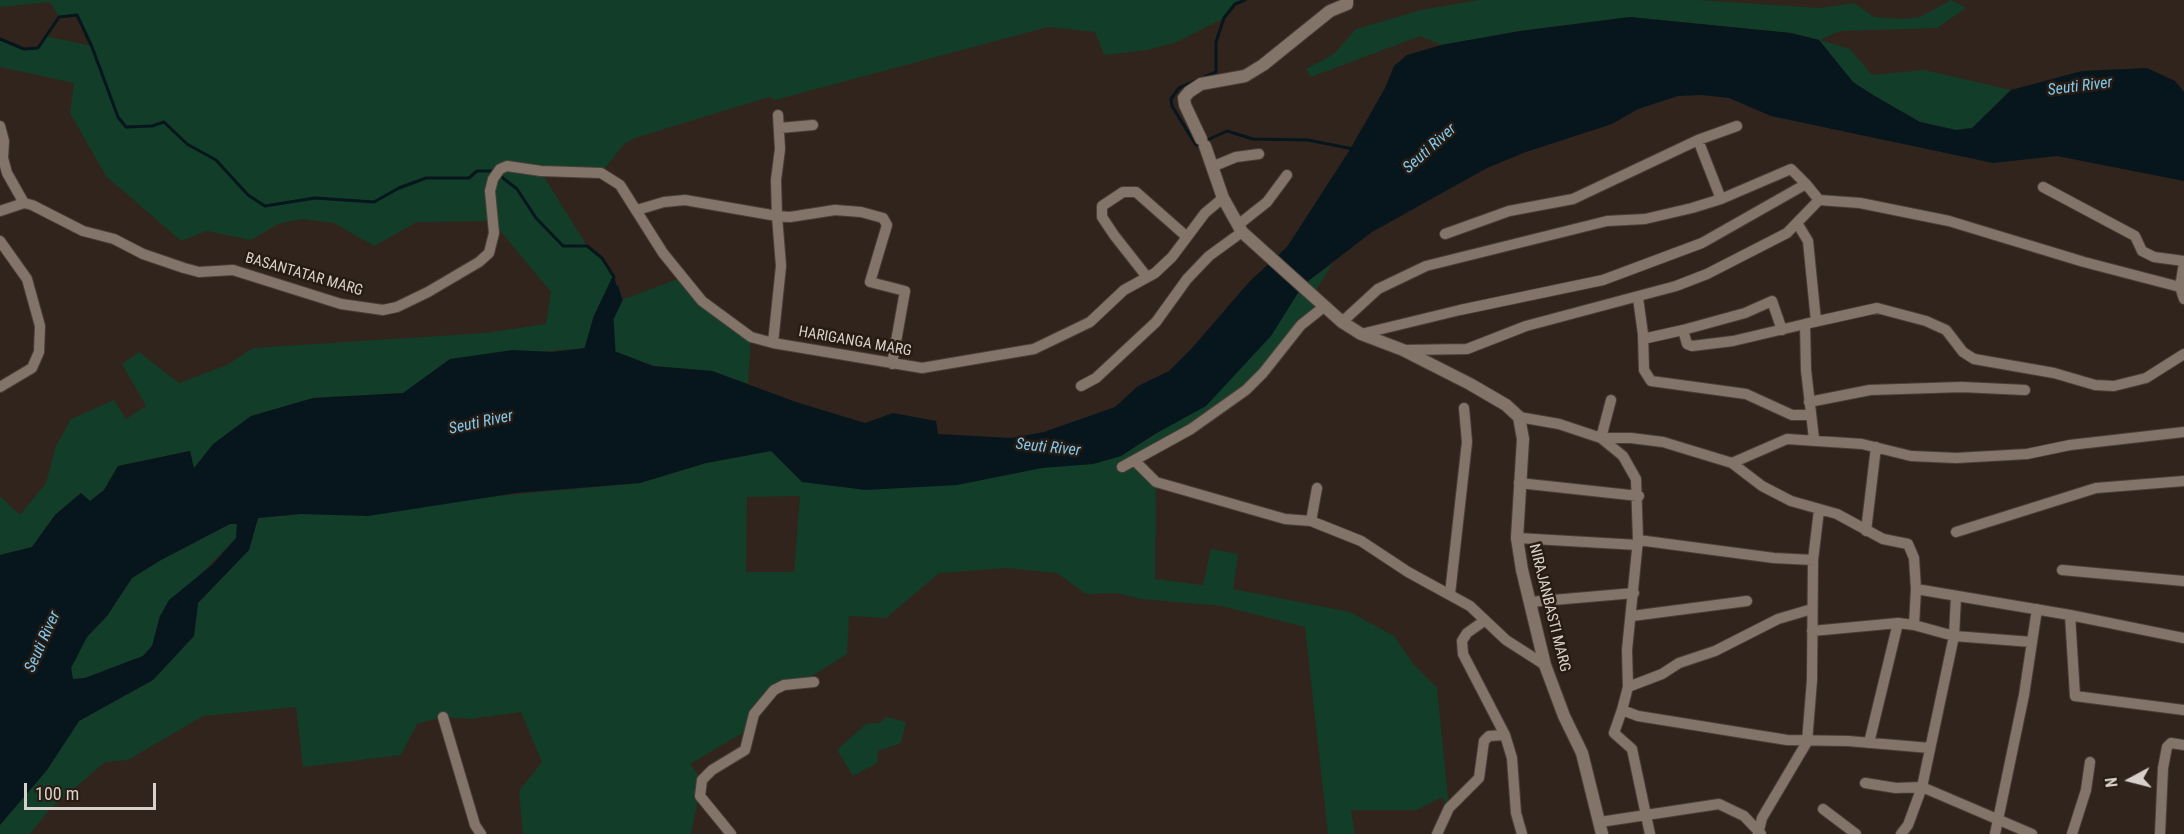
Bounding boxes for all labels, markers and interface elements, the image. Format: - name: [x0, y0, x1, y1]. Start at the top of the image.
- water label: Seuti River: [2047, 74, 2113, 100]
- water label: Seuti River: [1399, 120, 1461, 178]
- street label: BASANTATAR MARG: [243, 250, 365, 300]
- street label: HARIGANGA MARG: [797, 323, 913, 361]
- water label: Seuti River: [447, 407, 515, 439]
- water label: Seuti River: [1015, 435, 1081, 461]
- street label: NIRAJANBASTI MARG: [1524, 542, 1574, 674]
- water label: Seuti River: [21, 608, 65, 676]
- north arrow: [2100, 750, 2160, 810]
- scale bar: [27, 771, 159, 809]
- text: N: [2102, 776, 2122, 788]
- text: 100 m: [35, 783, 79, 804]

